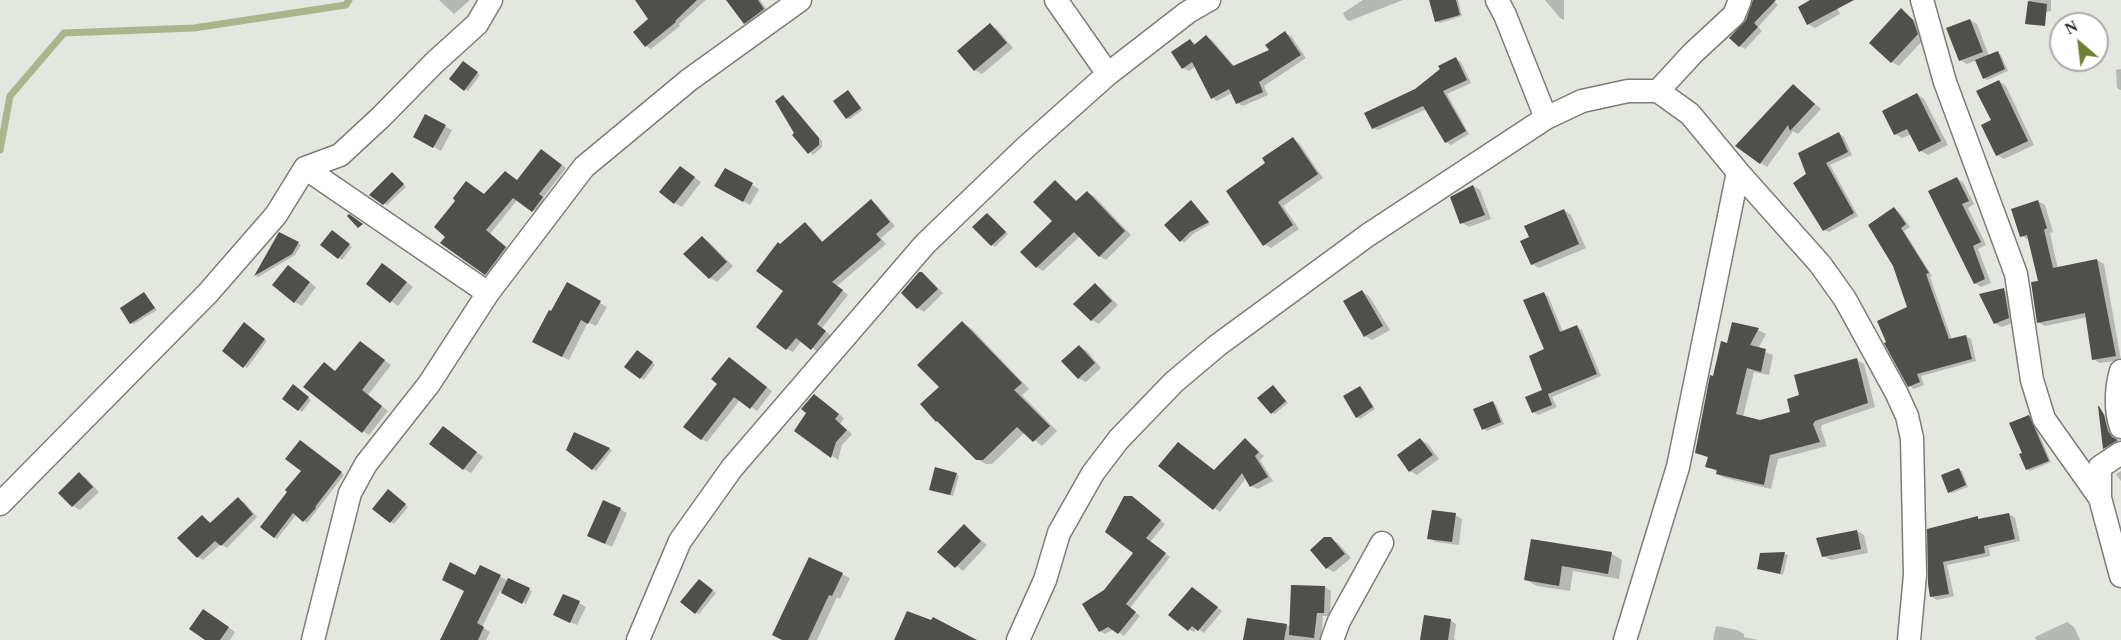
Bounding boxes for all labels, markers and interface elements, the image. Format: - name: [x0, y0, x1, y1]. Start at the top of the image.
- north arrow: [2049, 12, 2109, 72]
- text: N: [2062, 17, 2080, 38]

